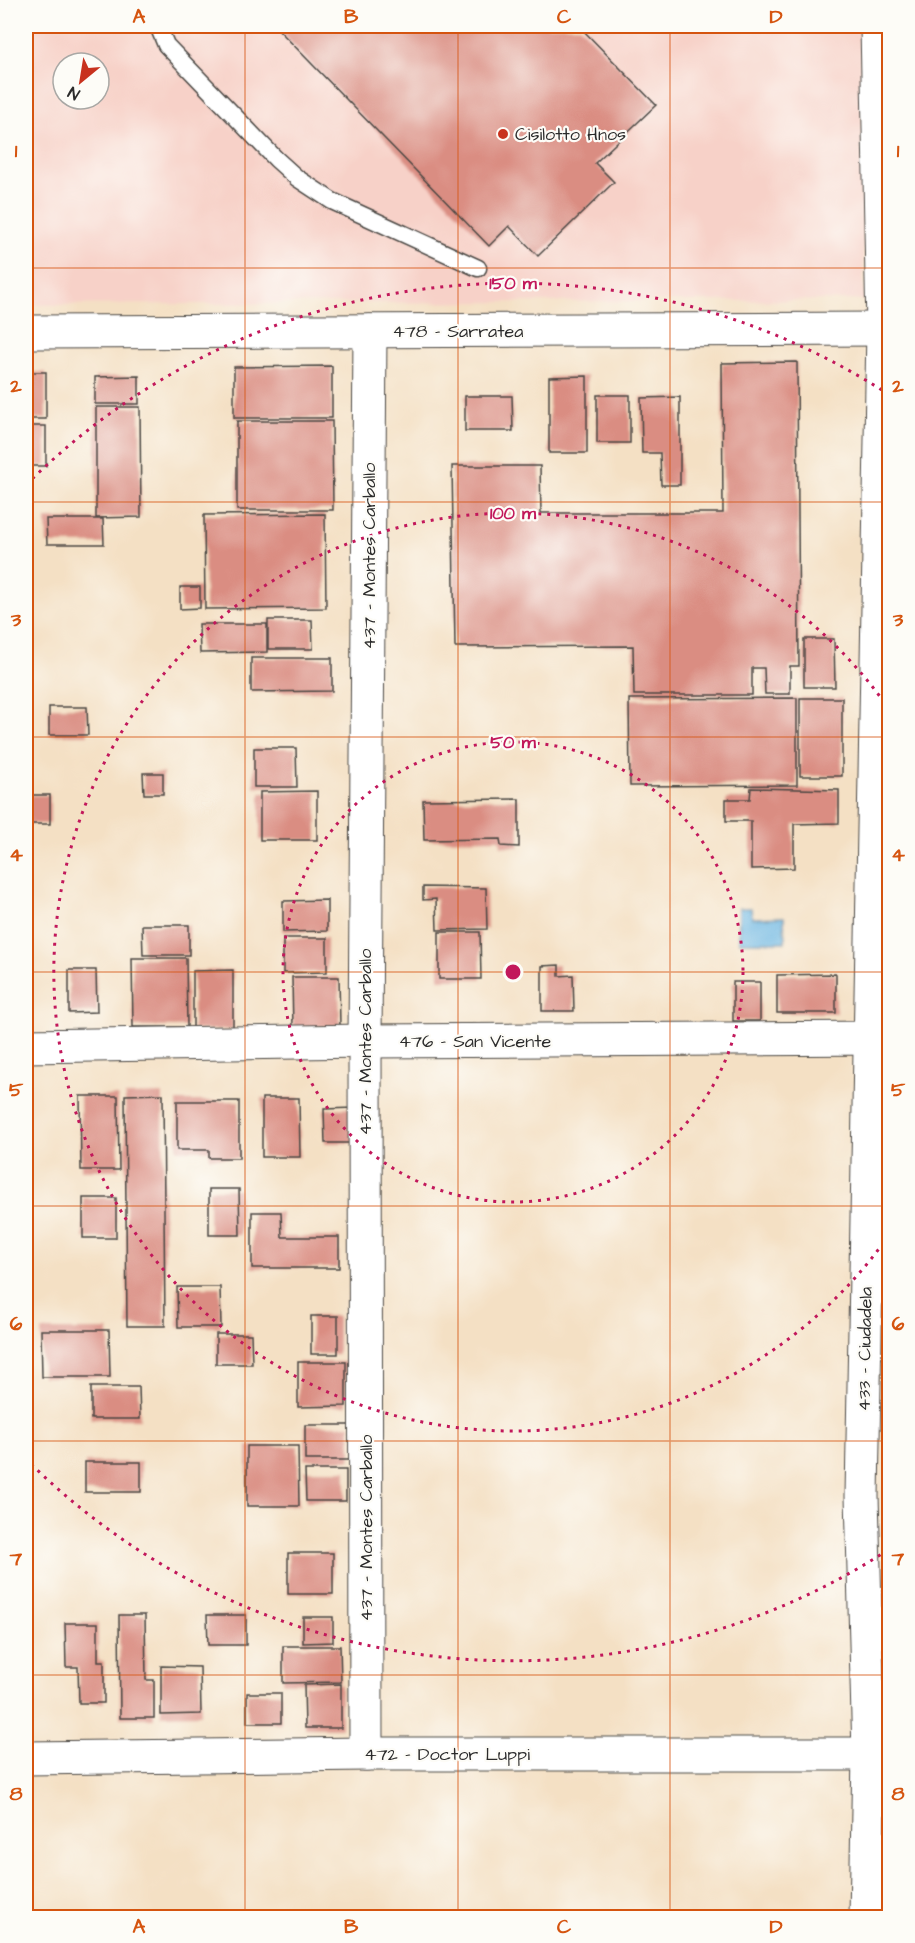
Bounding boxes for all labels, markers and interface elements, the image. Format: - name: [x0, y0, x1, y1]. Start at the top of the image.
- text: A: [133, 3, 146, 31]
- text: B: [344, 3, 359, 31]
- text: C: [557, 3, 572, 31]
- text: D: [770, 3, 783, 31]
- north arrow: [51, 51, 111, 111]
- text: N: [64, 81, 84, 105]
- place label: Cisilotto Hnos: [515, 122, 626, 147]
- marker: Cisilotto Hnos: [496, 127, 510, 141]
- text: 1: [15, 137, 18, 165]
- text: 1: [897, 137, 900, 165]
- text: 150 m: [489, 271, 538, 296]
- street label: 478 - Sarratea: [393, 319, 523, 344]
- text: 2: [9, 372, 22, 400]
- text: 2: [891, 372, 904, 400]
- street label: 437 - Montes Carballo: [357, 463, 382, 649]
- text: 100 m: [490, 501, 537, 526]
- text: 3: [10, 606, 22, 634]
- text: 3: [892, 606, 904, 634]
- text: 50 m: [490, 730, 537, 755]
- text: 4: [9, 841, 23, 869]
- text: 4: [891, 841, 905, 869]
- street label: 437 - Montes Carballo: [353, 949, 378, 1135]
- centre of rings: [503, 962, 523, 982]
- street label: 476 - San Vicente: [399, 1029, 552, 1054]
- text: 5: [9, 1076, 24, 1104]
- text: 5: [891, 1076, 906, 1104]
- street label: 433 - Ciudadela: [851, 1287, 879, 1411]
- text: 6: [10, 1310, 23, 1338]
- text: 6: [892, 1310, 905, 1338]
- street label: 437 - Montes Carballo: [354, 1435, 379, 1621]
- text: 7: [9, 1545, 23, 1573]
- text: 7: [891, 1545, 905, 1573]
- street label: 472 - Doctor Luppi: [364, 1742, 530, 1767]
- text: 8: [10, 1780, 23, 1808]
- text: 8: [892, 1780, 905, 1808]
- text: A: [133, 1913, 146, 1941]
- text: B: [344, 1913, 359, 1941]
- text: C: [557, 1913, 572, 1941]
- text: D: [770, 1913, 783, 1941]

